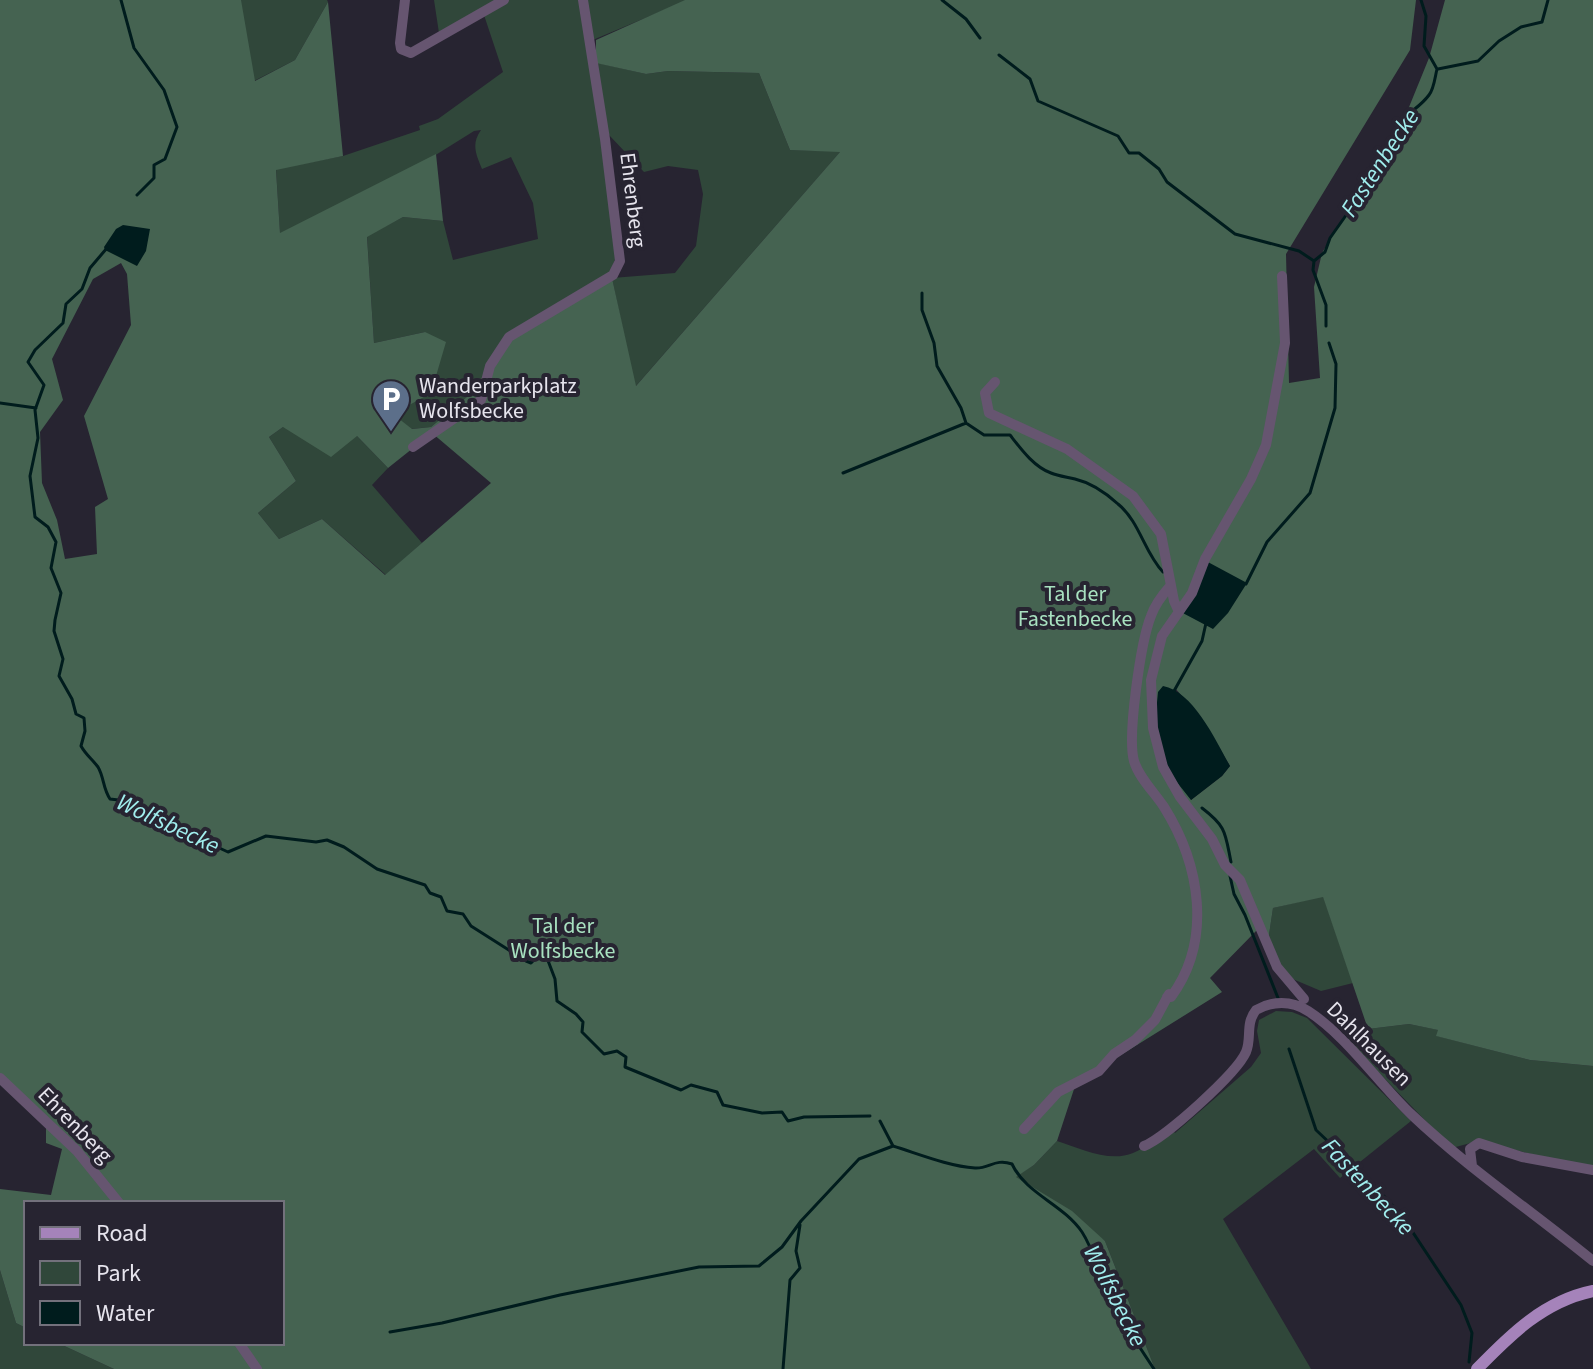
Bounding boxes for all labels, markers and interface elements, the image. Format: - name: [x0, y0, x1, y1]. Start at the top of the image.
- water label: Fastenbecke: [1332, 102, 1428, 224]
- street label: Ehrenberg: [611, 151, 655, 249]
- place label: Wanderparkplatz Wolfsbecke: [419, 370, 577, 427]
- parking icon: Wanderparkplatz Wolfsbecke: [370, 378, 412, 433]
- park label: Tal der Fastenbecke: [1018, 578, 1132, 635]
- water label: Wolfsbecke: [111, 785, 225, 863]
- park label: Tal der Wolfsbecke: [511, 910, 616, 967]
- street label: Dahlhausen: [1319, 994, 1419, 1094]
- street label: Ehrenberg: [30, 1080, 120, 1170]
- water label: Fastenbecke: [1313, 1130, 1423, 1244]
- legend: [24, 1201, 284, 1345]
- text: Road: [96, 1216, 148, 1251]
- water label: Wolfsbecke: [1074, 1239, 1156, 1353]
- text: Park: [96, 1256, 141, 1291]
- text: Water: [96, 1296, 155, 1331]

